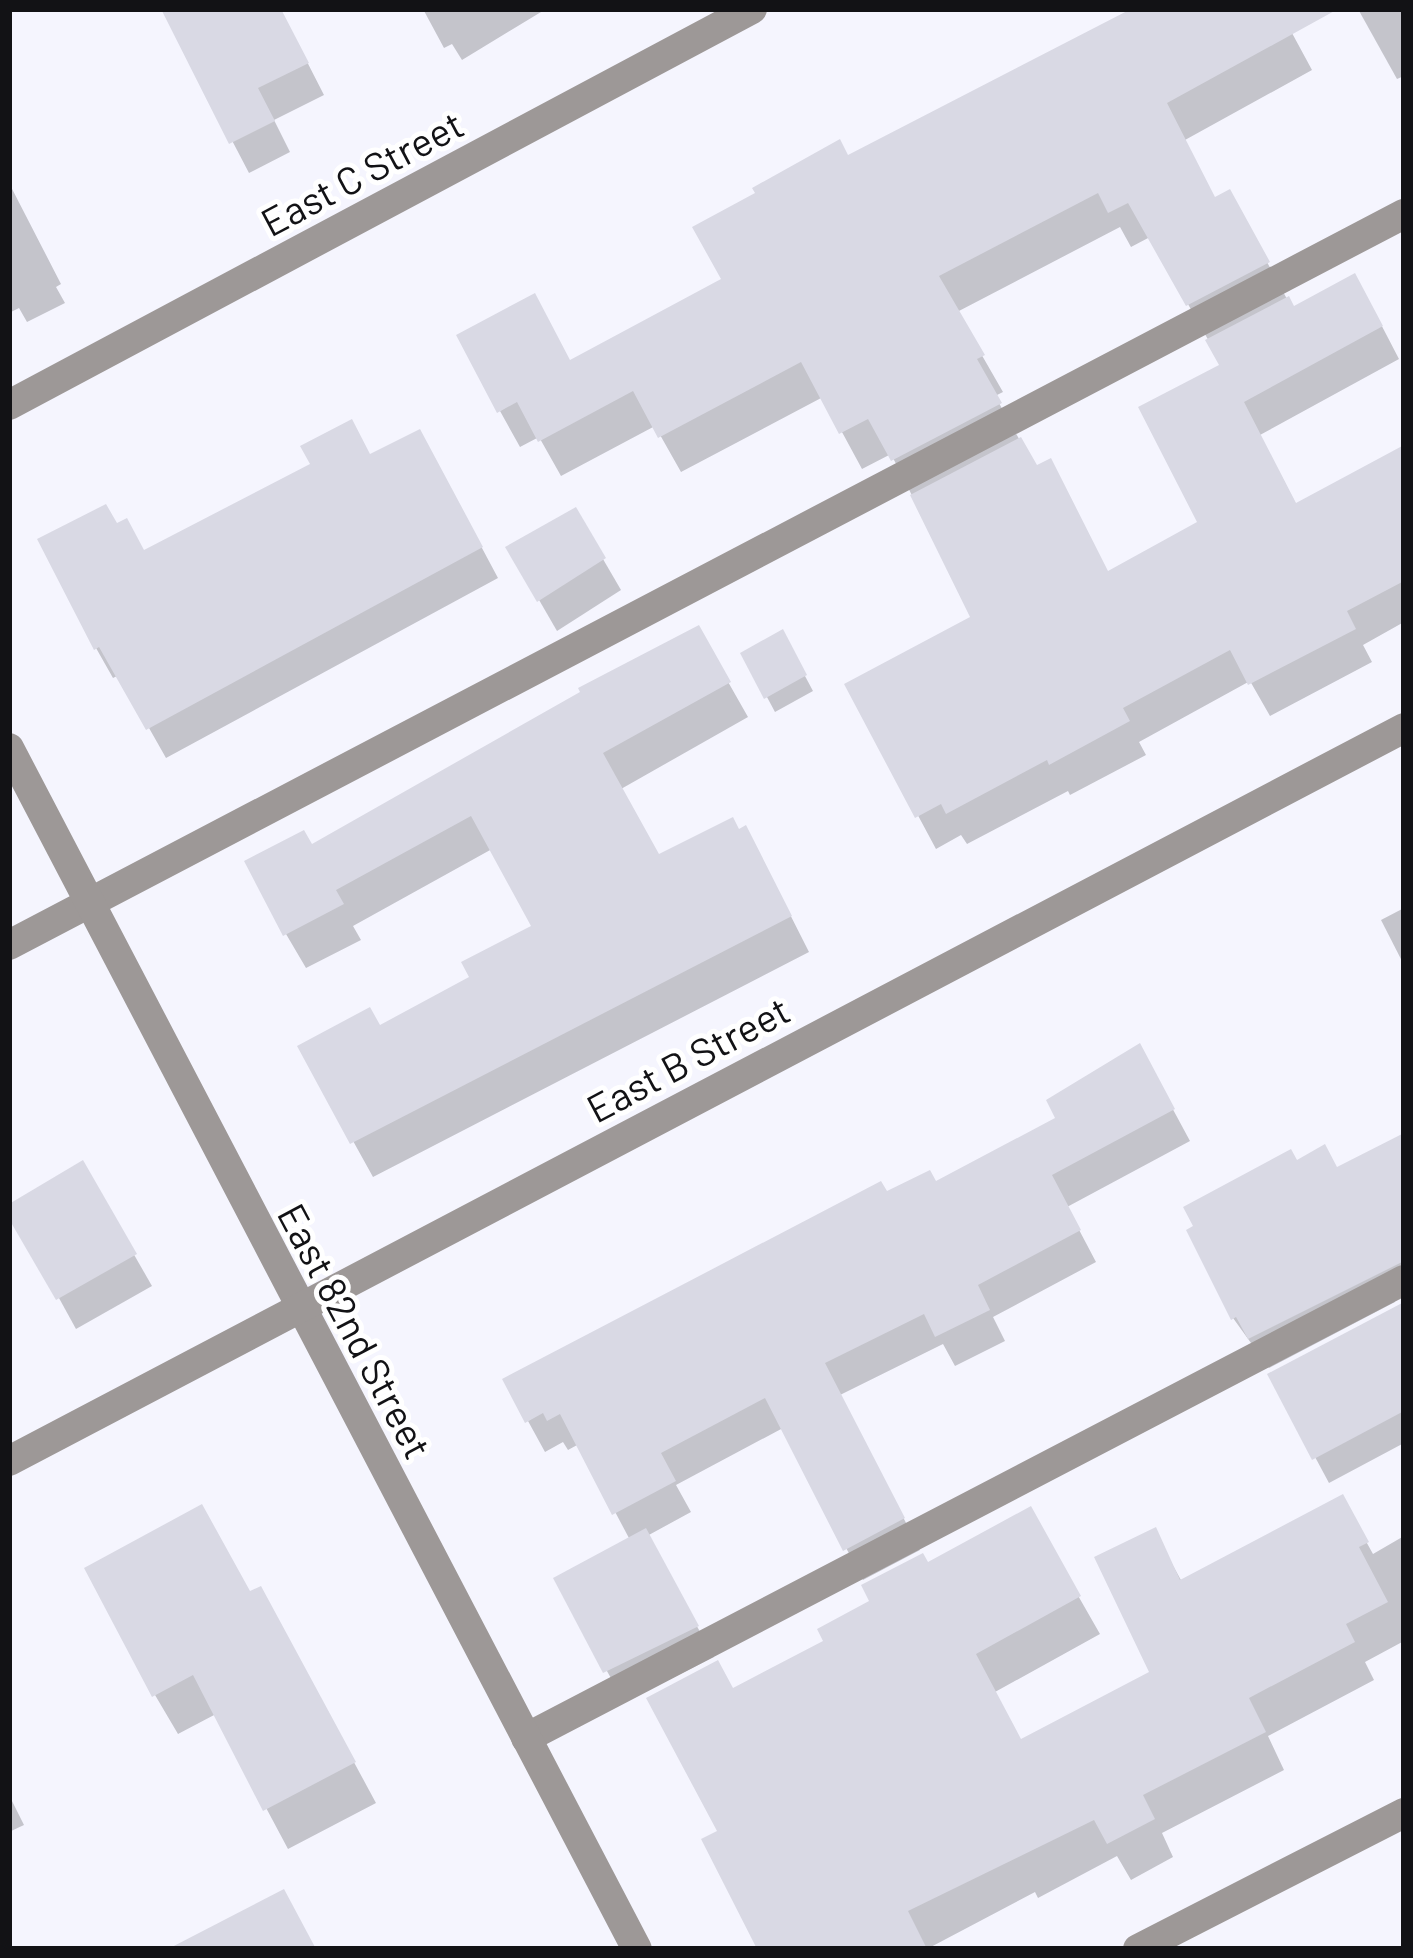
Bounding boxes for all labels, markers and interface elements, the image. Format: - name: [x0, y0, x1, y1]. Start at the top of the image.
- street label: East C Street: [253, 100, 471, 246]
- street label: East B Street: [579, 986, 797, 1132]
- street label: East 82nd Street: [268, 1196, 442, 1466]

